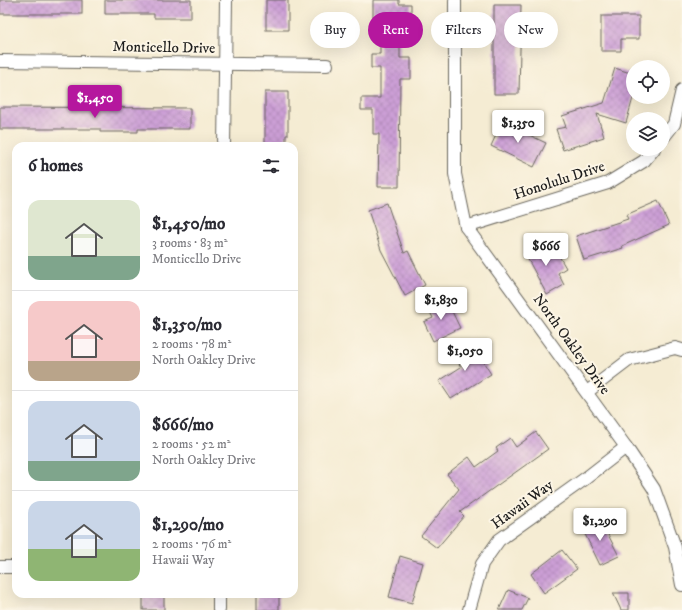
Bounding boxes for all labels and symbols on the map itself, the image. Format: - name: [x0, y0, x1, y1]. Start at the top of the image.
- street label: Monticello Drive: [112, 37, 216, 58]
- pin: $1,450: [62, 85, 128, 119]
- pin: $1,350: [485, 110, 551, 144]
- street label: Honolulu Drive: [511, 157, 607, 204]
- pin: $666: [522, 233, 570, 267]
- pin: $1,830: [408, 287, 474, 321]
- street label: North Oakley Drive: [529, 290, 614, 398]
- pin: $1,050: [432, 338, 498, 372]
- street label: Hawaii Way: [488, 475, 558, 533]
- pin: $1,290: [567, 508, 633, 542]

